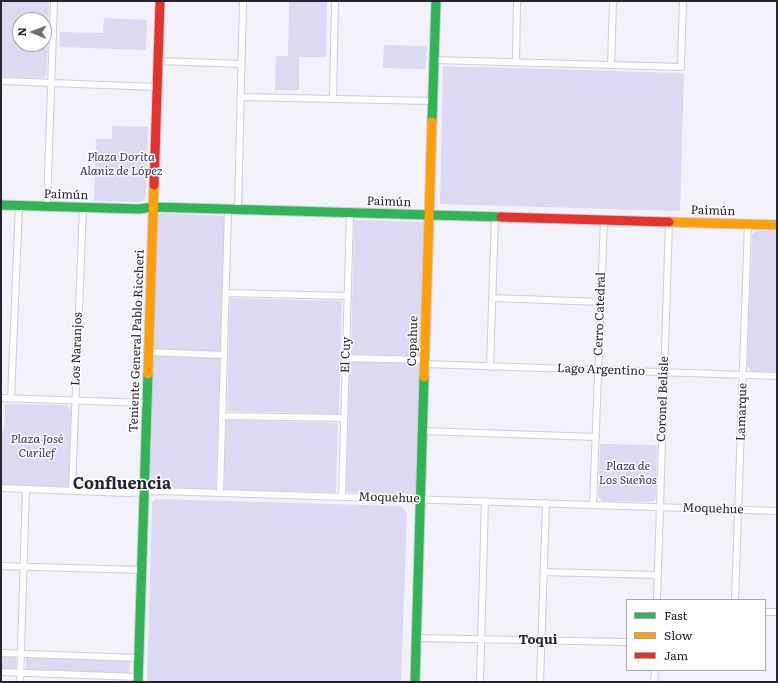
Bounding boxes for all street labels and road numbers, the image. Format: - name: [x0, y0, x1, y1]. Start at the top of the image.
- street label: Paimún: [43, 187, 89, 203]
- street label: Paimún: [366, 194, 412, 210]
- street label: Paimún: [690, 203, 736, 219]
- street label: Teniente General Pablo Riccheri: [127, 249, 147, 433]
- street label: Cerro Catedral: [591, 272, 609, 356]
- street label: Los Naranjos: [69, 312, 85, 386]
- street label: Copahue: [405, 315, 421, 367]
- street label: El Cuy: [338, 337, 354, 373]
- street label: Coronel Belisle: [654, 356, 672, 442]
- street label: Lago Argentino: [557, 361, 645, 379]
- street label: Lamarque: [734, 383, 750, 441]
- street label: Moquehue: [358, 490, 420, 506]
- street label: Moquehue: [682, 501, 744, 517]

